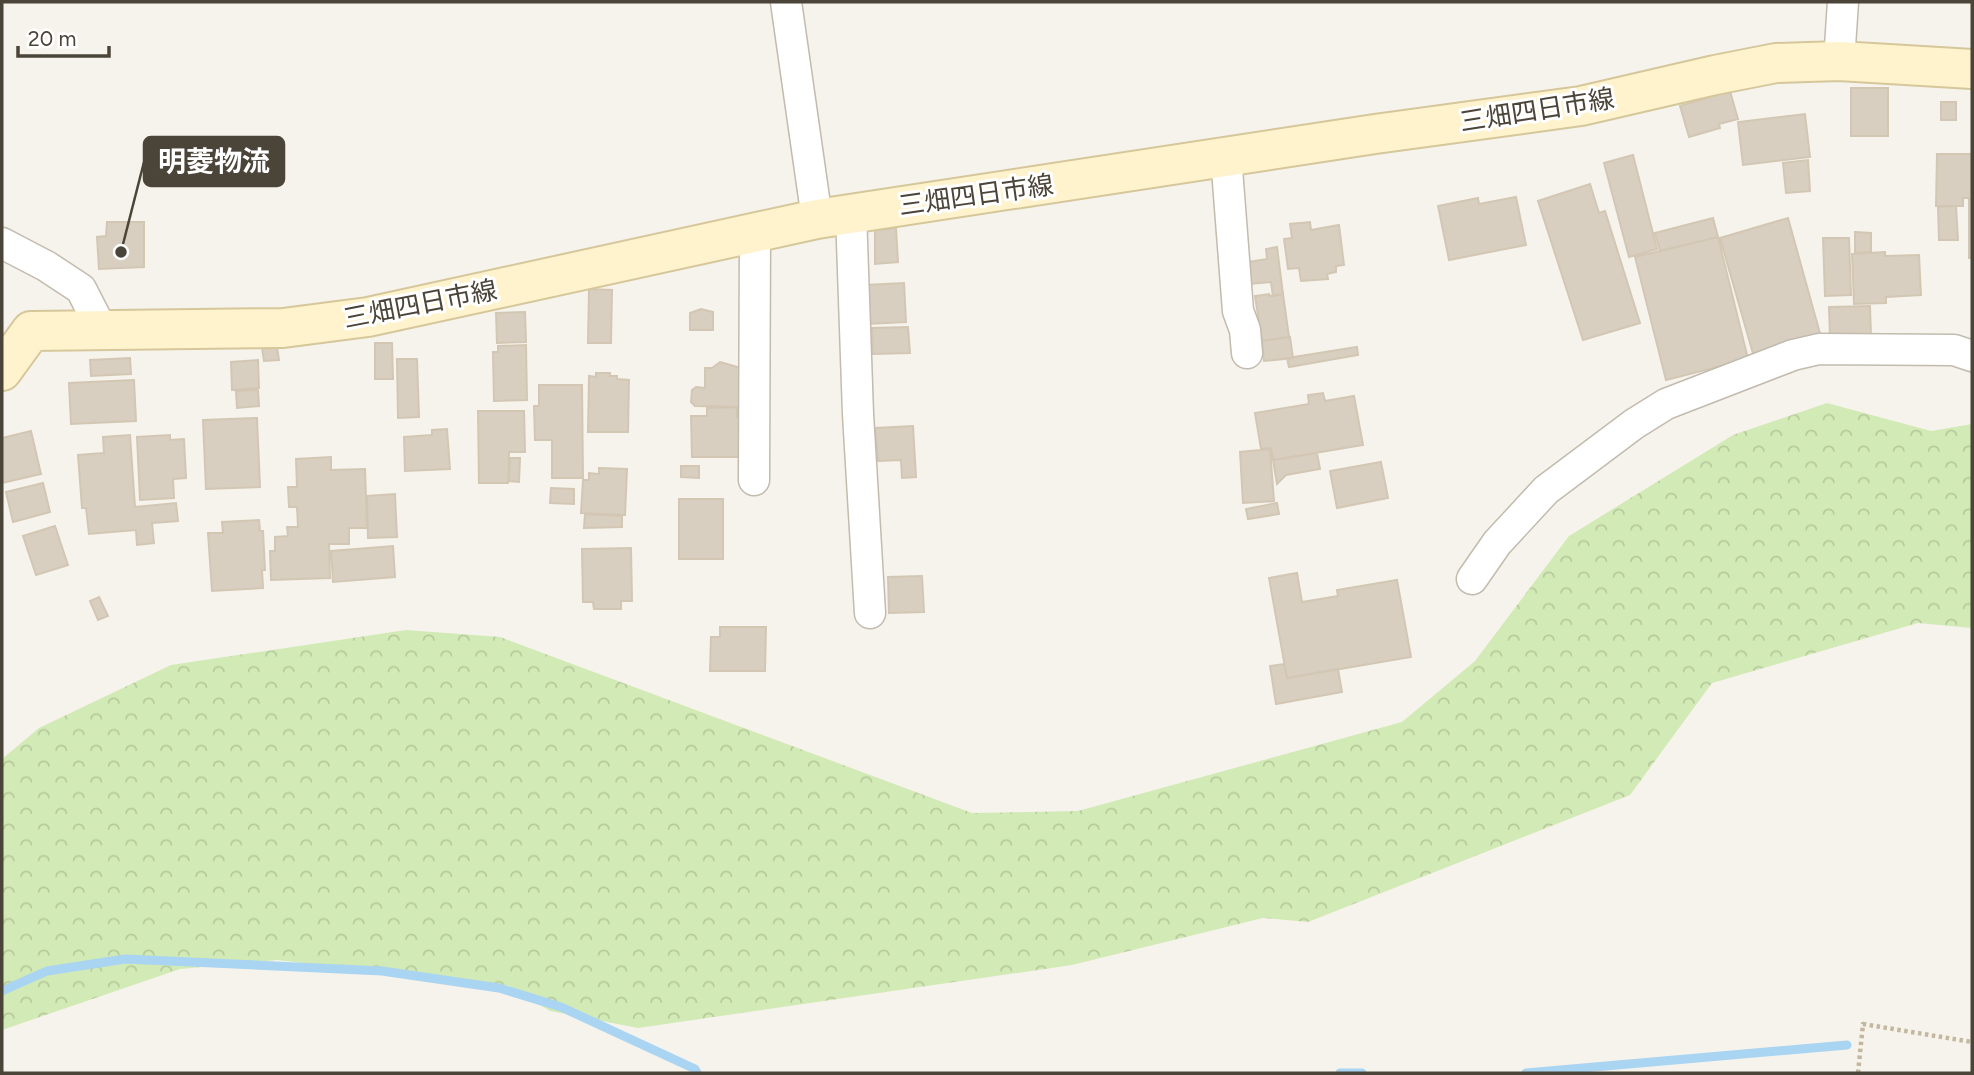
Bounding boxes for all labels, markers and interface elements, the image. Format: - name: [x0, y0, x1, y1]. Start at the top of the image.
- scale bar: [18, 14, 108, 58]
- text: 20 m: [28, 26, 76, 51]
- street label: 三畑四日市線: [1457, 82, 1617, 138]
- callout: 明菱物流: [144, 137, 284, 186]
- text: 明菱物流: [158, 144, 270, 178]
- street label: 三畑四日市線: [897, 168, 1055, 222]
- street label: 三畑四日市線: [340, 273, 500, 335]

